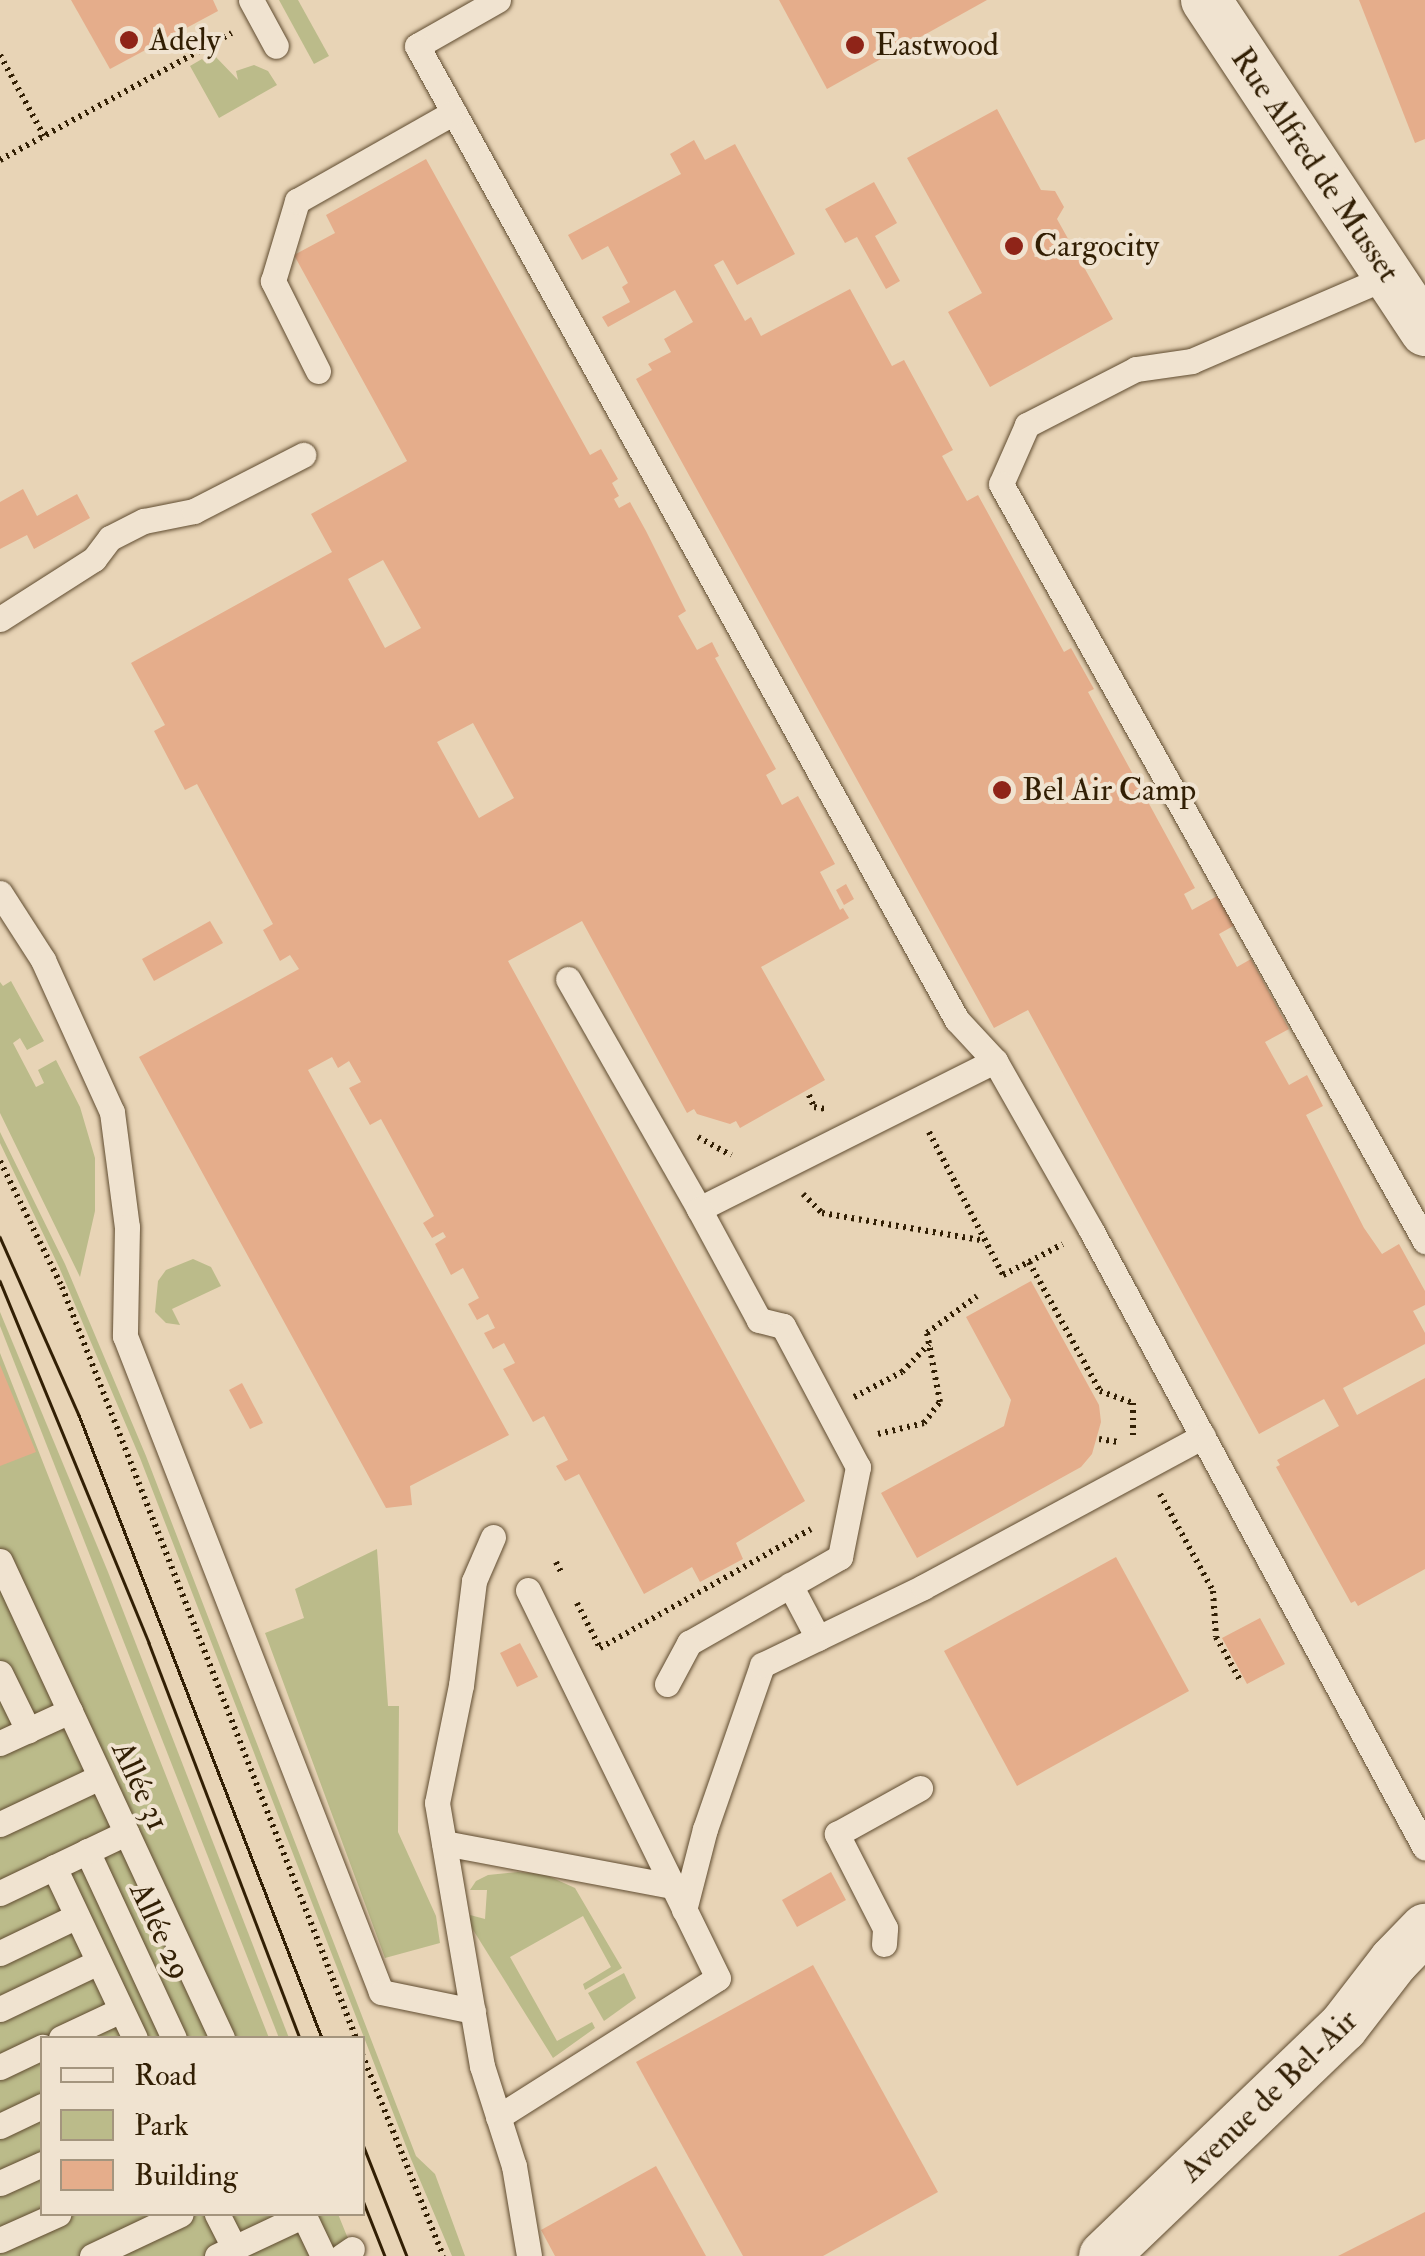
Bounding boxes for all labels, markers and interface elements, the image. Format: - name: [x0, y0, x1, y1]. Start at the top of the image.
- place label: Adely: [149, 21, 221, 59]
- place label: Eastwood: [875, 26, 999, 64]
- marker: Adely: [118, 29, 140, 51]
- marker: Eastwood: [844, 34, 866, 56]
- street label: Rue Alfred de Musset: [1222, 41, 1408, 289]
- place label: Cargocity: [1034, 227, 1159, 265]
- marker: Cargocity: [1003, 235, 1025, 257]
- place label: Bel Air Camp: [1022, 771, 1196, 809]
- marker: Bel Air Camp: [991, 779, 1013, 801]
- street label: Allée 31: [103, 1735, 177, 1837]
- street label: Allée 29: [121, 1876, 199, 1986]
- street label: Avenue de Bel-Air: [1172, 2002, 1366, 2190]
- legend: [40, 2036, 365, 2216]
- text: Road: [134, 2057, 197, 2094]
- text: Park: [134, 2107, 189, 2144]
- text: Building: [134, 2157, 238, 2194]

